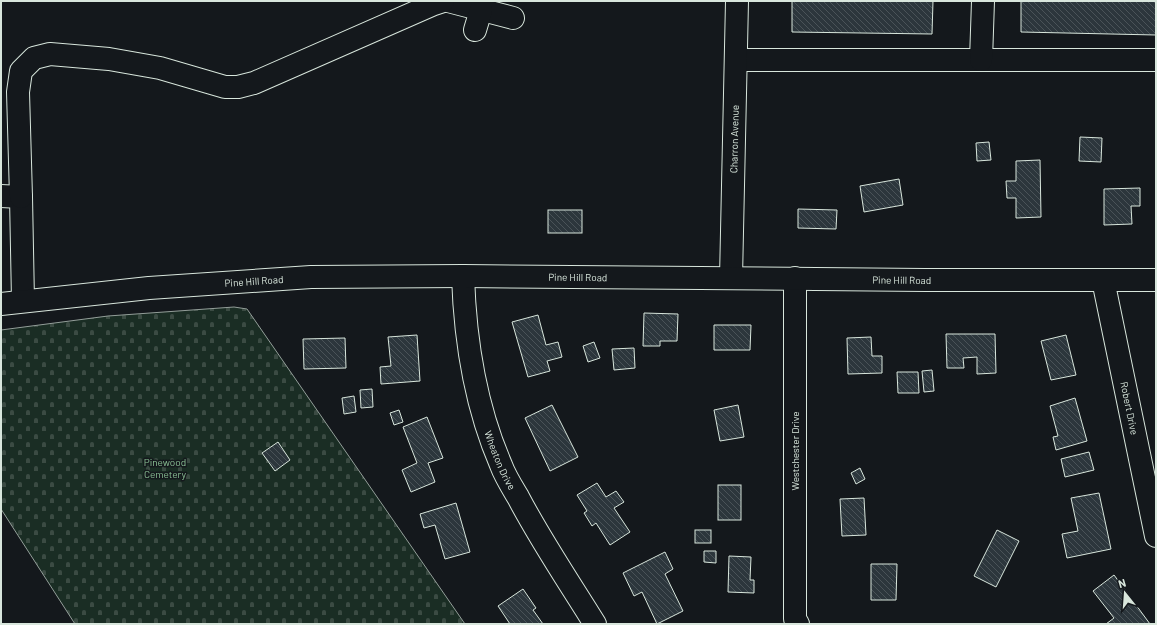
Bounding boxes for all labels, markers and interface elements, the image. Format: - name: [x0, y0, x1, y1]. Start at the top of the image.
- street label: Charron Avenue: [727, 105, 741, 173]
- street label: Pine Hill Road: [548, 271, 607, 283]
- street label: Pine Hill Road: [224, 273, 284, 289]
- street label: Pine Hill Road: [872, 274, 931, 286]
- street label: Robert Drive: [1118, 381, 1141, 436]
- street label: Westchester Drive: [789, 411, 801, 491]
- street label: Wheaton Drive: [482, 429, 518, 492]
- park label: Pinewood Cemetery: [144, 456, 186, 480]
- north arrow: [1105, 573, 1145, 613]
- text: N: [1117, 576, 1127, 590]

